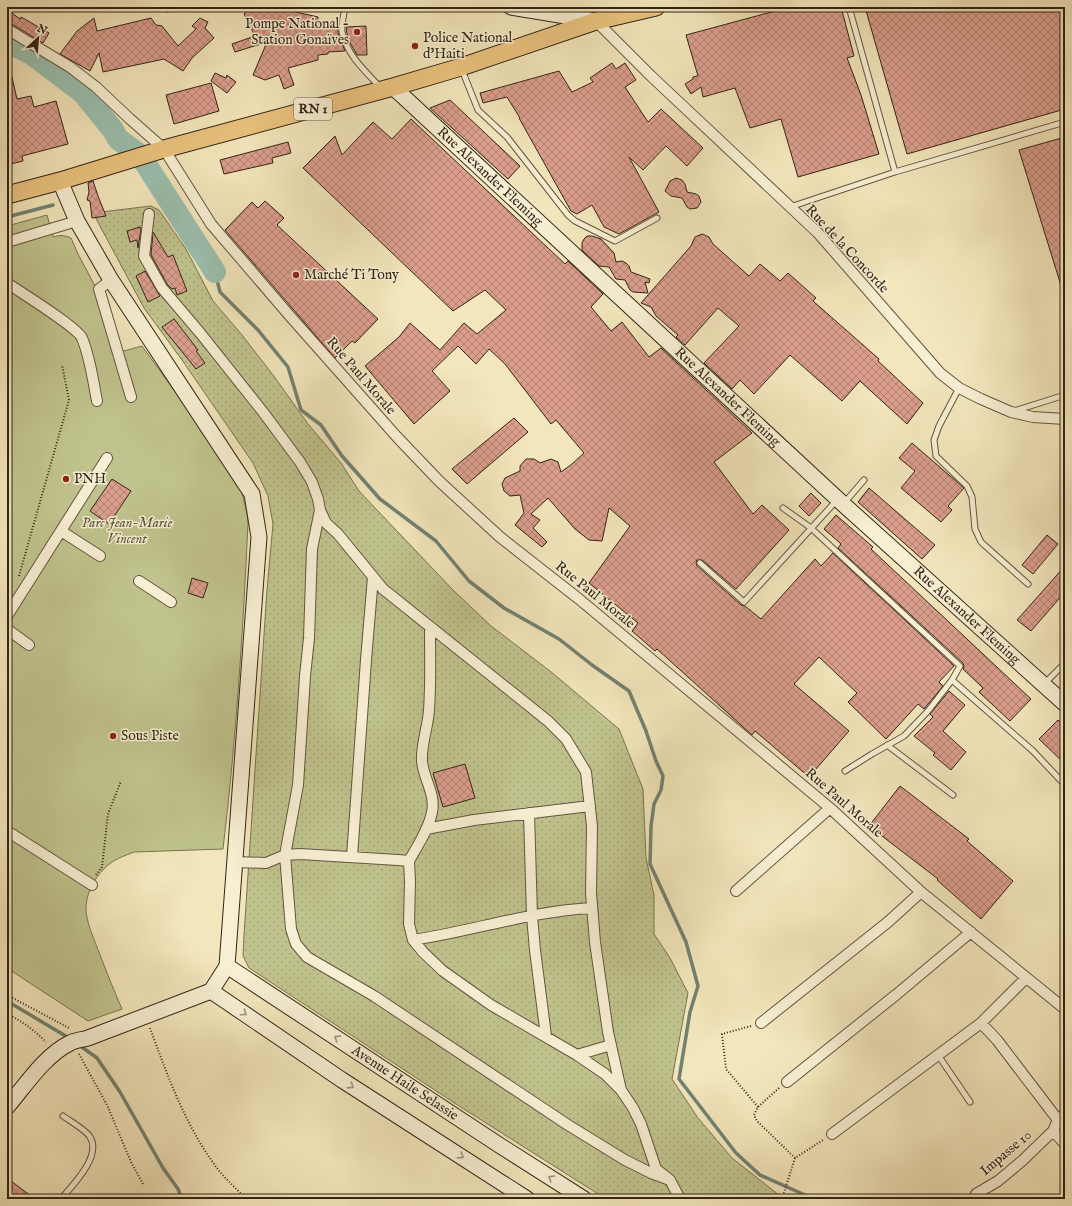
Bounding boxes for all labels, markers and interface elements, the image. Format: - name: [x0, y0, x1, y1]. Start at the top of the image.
- place label: Pompe National - Station Gonaïves: [245, 15, 349, 49]
- north arrow: [18, 18, 58, 58]
- text: N: [34, 21, 50, 38]
- marker: Pompe National - Station Gonaïves: [352, 27, 362, 37]
- place label: Police National d'Haiti: [423, 29, 513, 63]
- marker: Police National d'Haiti: [410, 41, 420, 51]
- road number: RN 1: [294, 98, 332, 120]
- street label: Rue Alexander Fleming: [433, 123, 547, 231]
- street label: Rue de la Concorde: [801, 201, 893, 298]
- place label: Marché Ti Tony: [304, 266, 399, 284]
- marker: Marché Ti Tony: [291, 270, 301, 280]
- street label: Rue Paul Morale: [322, 333, 400, 419]
- street label: Rue Alexander Fleming: [671, 343, 785, 451]
- place label: PNH: [74, 470, 106, 488]
- marker: PNH: [61, 474, 71, 484]
- park label: Parc Jean-Marie Vincent: [82, 514, 173, 548]
- street label: Rue Paul Morale: [551, 557, 639, 633]
- street label: Rue Alexander Fleming: [909, 562, 1024, 669]
- place label: Sous Piste: [121, 727, 179, 745]
- marker: Sous Piste: [108, 731, 118, 741]
- street label: Rue Paul Morale: [801, 764, 887, 842]
- one-way arrow: [239, 1008, 246, 1015]
- one-way arrow: [334, 1035, 341, 1043]
- street label: Avenue Haile Selassie: [347, 1041, 462, 1125]
- one-way arrow: [347, 1081, 354, 1089]
- street label: Impasse 10: [977, 1126, 1036, 1180]
- one-way arrow: [456, 1151, 463, 1158]
- one-way arrow: [548, 1175, 555, 1183]

